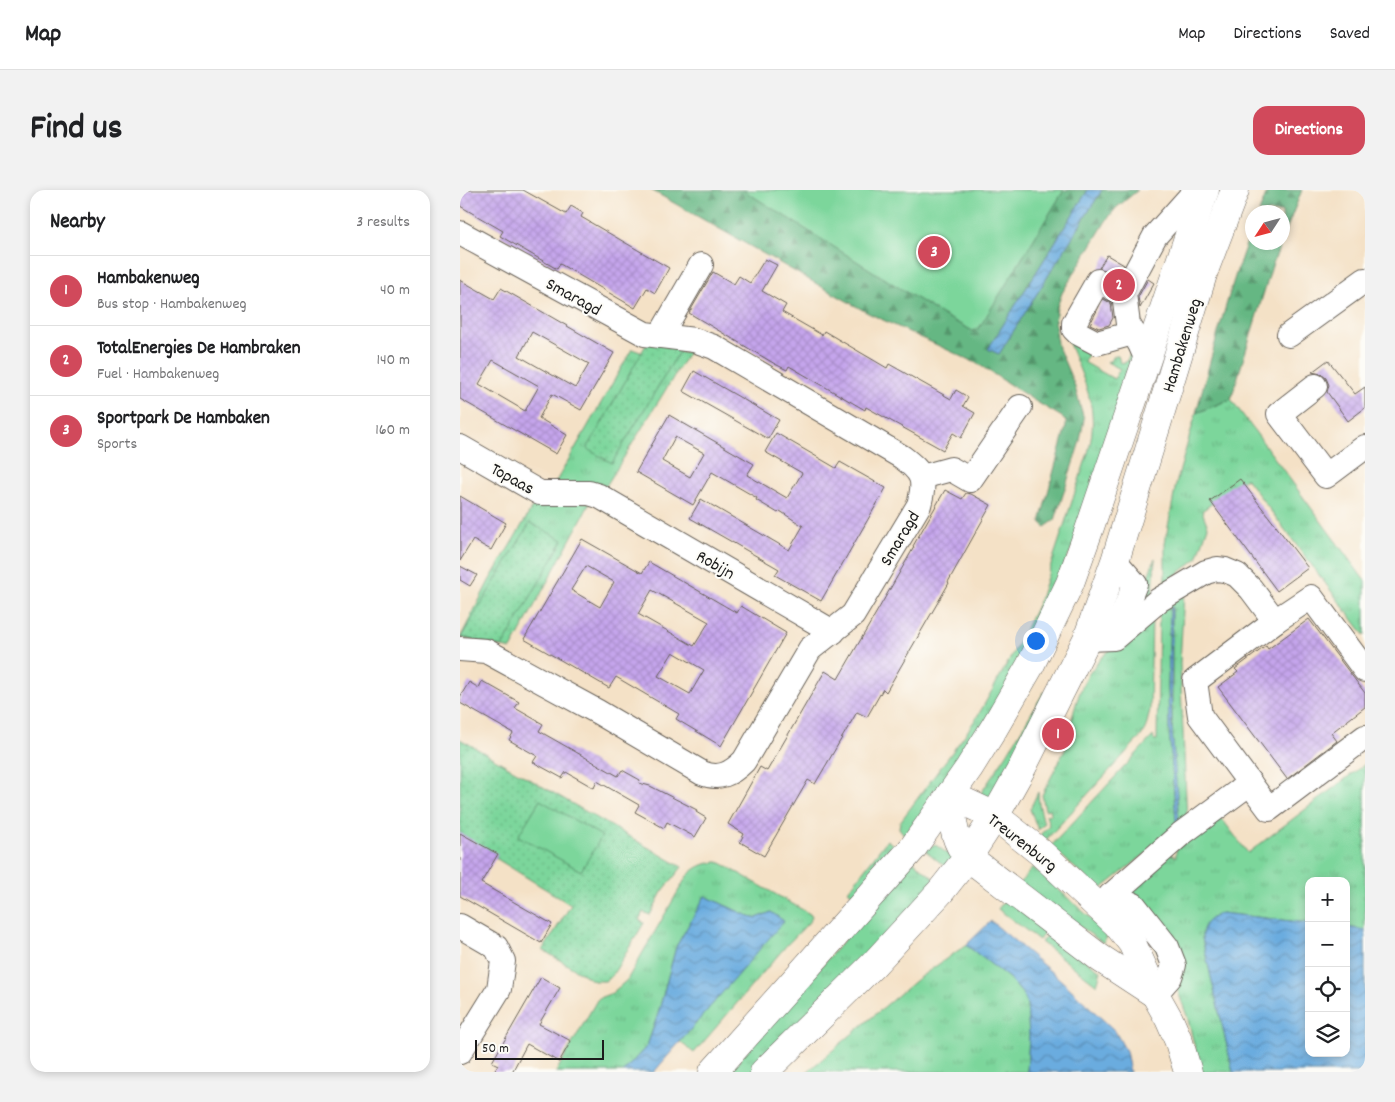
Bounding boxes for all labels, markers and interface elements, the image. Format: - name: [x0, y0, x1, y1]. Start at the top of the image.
- text: Map: [25, 18, 61, 52]
- text: Map: [1178, 22, 1205, 47]
- text: Directions: [1233, 22, 1302, 47]
- text: Saved: [1330, 22, 1370, 47]
- text: Find us: [30, 105, 122, 155]
- button: Directions: [1253, 106, 1365, 155]
- north arrow: [1245, 205, 1290, 250]
- text: Nearby: [50, 208, 105, 238]
- text: 3 results: [356, 211, 410, 234]
- pin: 3: [918, 233, 950, 271]
- text: Hambakenweg: [97, 266, 200, 293]
- pin: 2: [1103, 266, 1135, 304]
- street label: Smaragd: [540, 273, 605, 324]
- text: 1: [64, 279, 68, 302]
- text: 40 m: [380, 279, 410, 302]
- text: Bus stop · Hambakenweg: [97, 293, 246, 316]
- street label: Hambakenweg: [1157, 295, 1210, 396]
- text: TotalEnergies De Hambraken: [97, 336, 300, 363]
- text: 2: [63, 349, 70, 372]
- text: 140 m: [376, 349, 410, 372]
- text: Fuel · Hambakenweg: [97, 363, 219, 386]
- text: Sportpark De Hambaken: [97, 406, 270, 433]
- text: 3: [62, 419, 70, 442]
- text: 160 m: [375, 419, 410, 442]
- text: Sports: [97, 433, 137, 456]
- street label: Topaas: [485, 458, 538, 502]
- street label: Smaragd: [875, 507, 927, 572]
- street label: Robijn: [691, 545, 739, 587]
- your location: [1023, 628, 1049, 654]
- pin: 1: [1042, 715, 1074, 753]
- street label: Treurenburg: [981, 809, 1062, 879]
- map controls: [1305, 877, 1350, 1057]
- button: +: [1305, 877, 1350, 922]
- button: −: [1305, 922, 1350, 967]
- button: locate: [1305, 967, 1350, 1012]
- button: layers: [1305, 1012, 1350, 1057]
- scale bar: [475, 1037, 604, 1060]
- text: 50 m: [482, 1039, 509, 1059]

